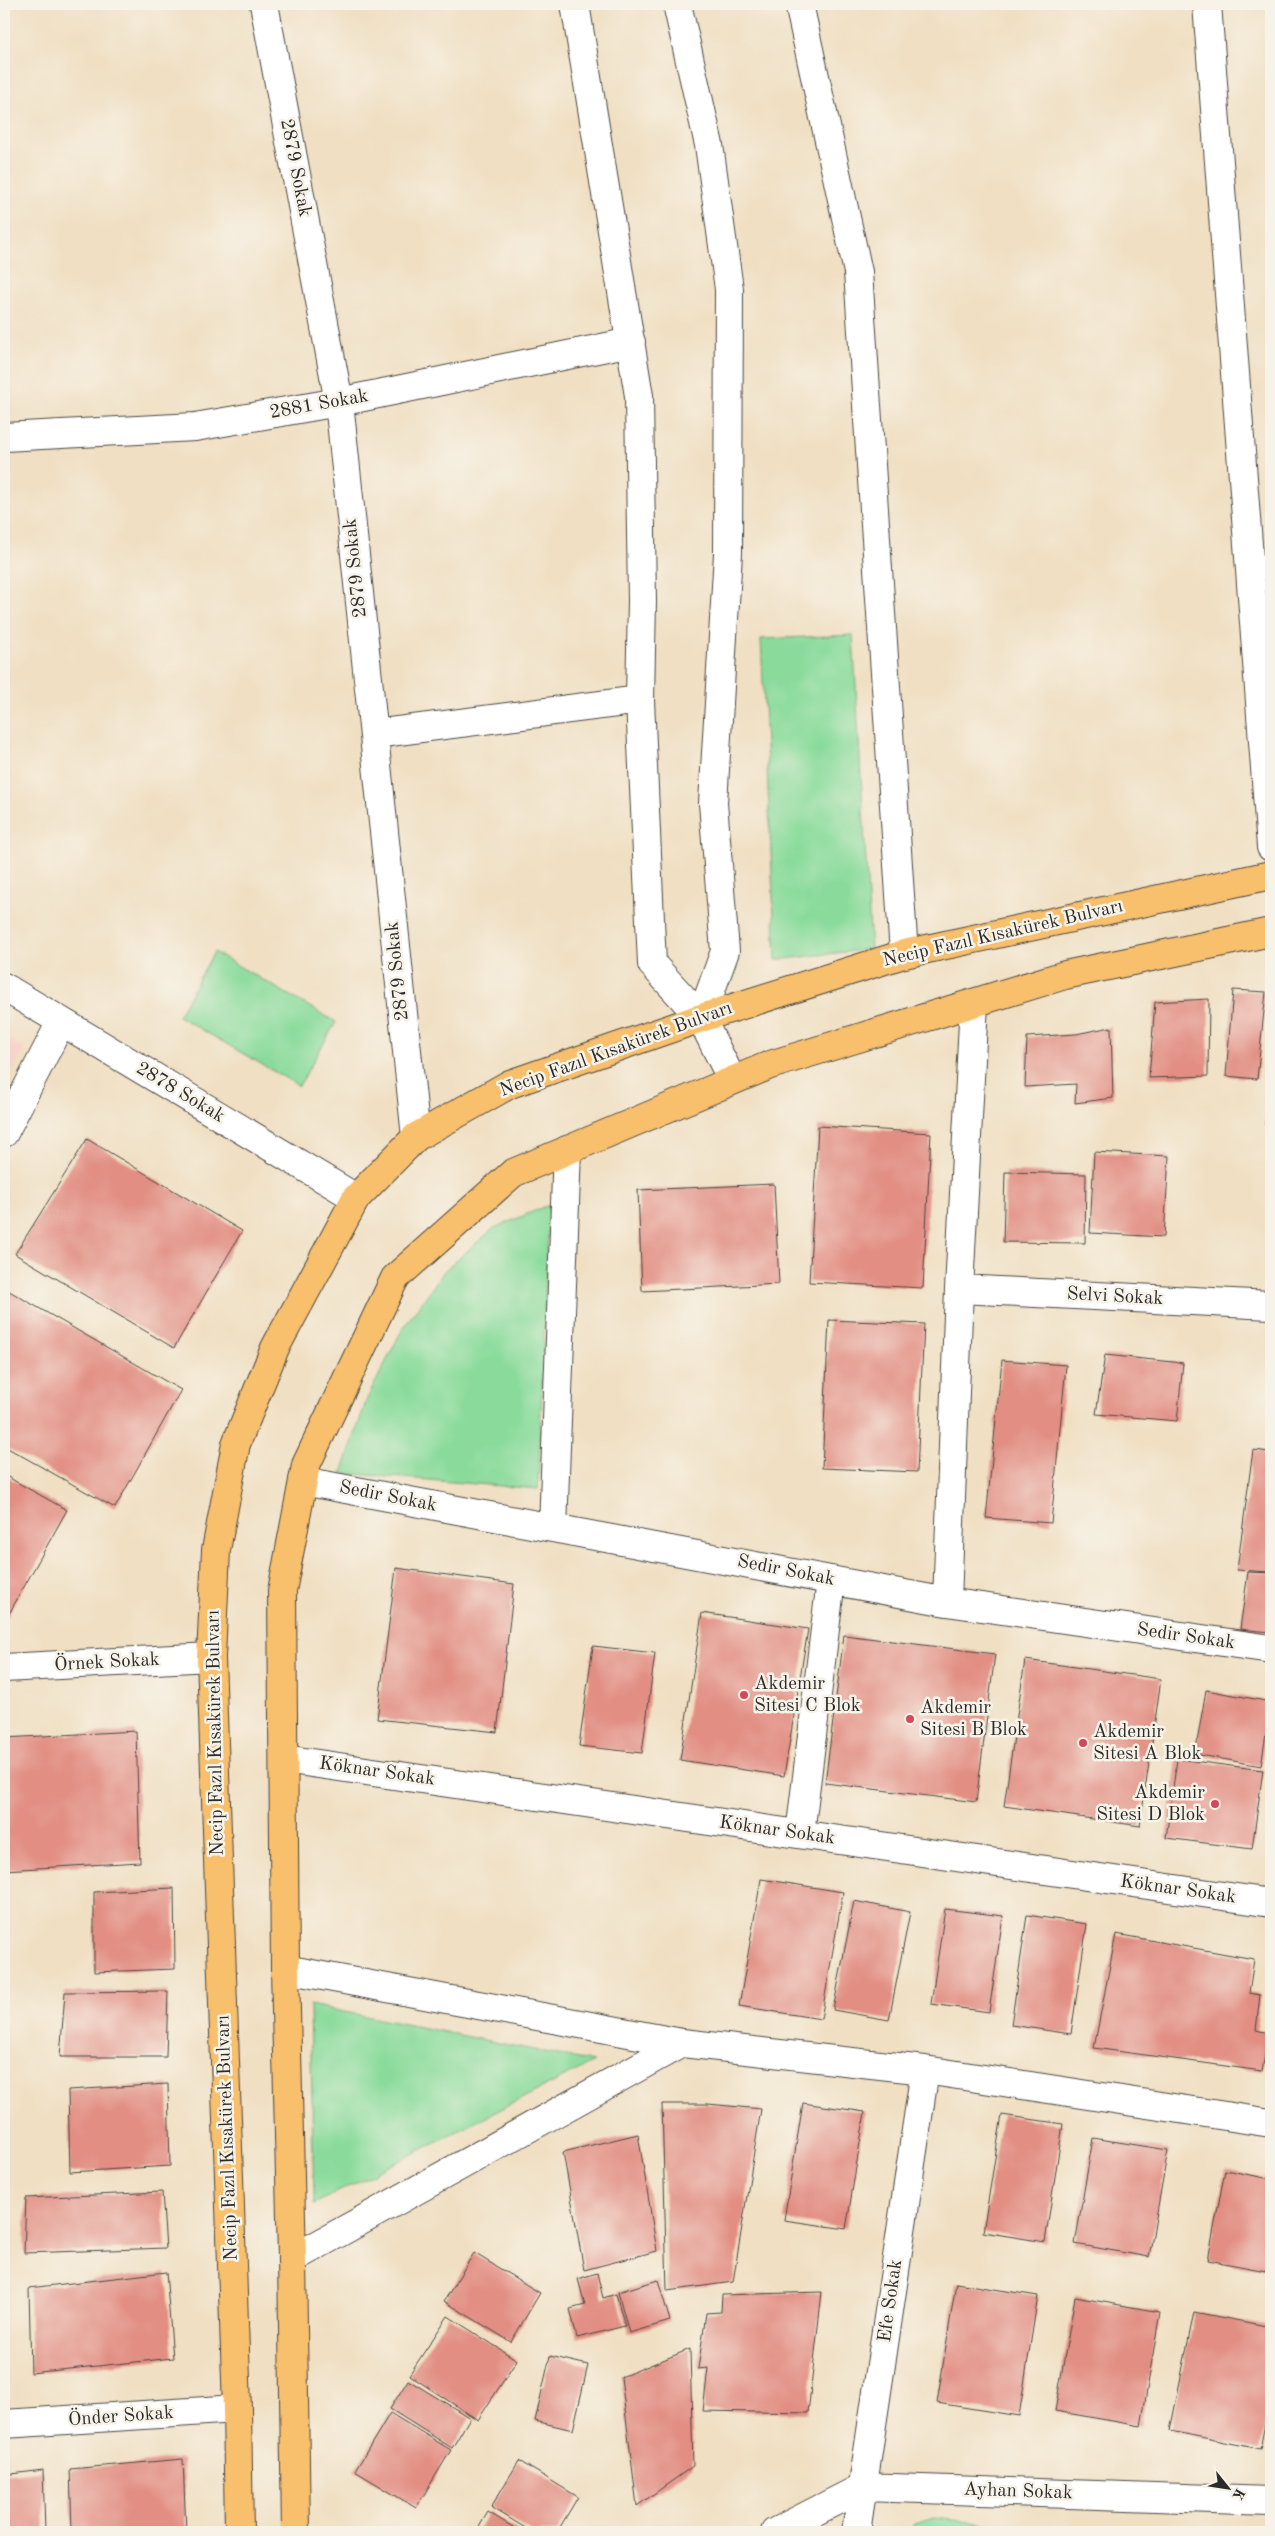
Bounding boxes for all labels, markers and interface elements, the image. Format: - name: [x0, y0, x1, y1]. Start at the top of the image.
- street label: 2879 Sokak: [276, 117, 314, 219]
- street label: 2881 Sokak: [268, 387, 370, 423]
- street label: 2879 Sokak: [341, 517, 371, 619]
- street label: Necip Fazıl Kısakürek Bulvarı: [881, 897, 1125, 971]
- street label: 2879 Sokak: [383, 920, 413, 1022]
- street label: Necip Fazıl Kısakürek Bulvarı: [497, 999, 735, 1101]
- street label: 2878 Sokak: [132, 1059, 228, 1127]
- street label: Selvi Sokak: [1066, 1285, 1164, 1309]
- street label: Sedir Sokak: [338, 1478, 439, 1516]
- street label: Sedir Sokak: [736, 1552, 837, 1590]
- street label: Necip Fazıl Kısakürek Bulvarı: [204, 1610, 228, 1856]
- street label: Sedir Sokak: [1136, 1621, 1236, 1653]
- street label: Örnek Sokak: [54, 1647, 160, 1675]
- place label: Akdemir Sitesi C Blok: [754, 1675, 861, 1716]
- marker: Akdemir Sitesi C Blok: [738, 1689, 750, 1701]
- place label: Akdemir Sitesi B Blok: [920, 1699, 1027, 1740]
- marker: Akdemir Sitesi B Blok: [904, 1713, 916, 1725]
- place label: Akdemir Sitesi A Blok: [1093, 1723, 1201, 1764]
- marker: Akdemir Sitesi A Blok: [1077, 1737, 1089, 1749]
- street label: Köknar Sokak: [318, 1754, 436, 1790]
- place label: Akdemir Sitesi D Blok: [1096, 1784, 1205, 1825]
- marker: Akdemir Sitesi D Blok: [1209, 1798, 1221, 1810]
- street label: Köknar Sokak: [718, 1813, 836, 1849]
- street label: Köknar Sokak: [1119, 1872, 1237, 1908]
- street label: Necip Fazıl Kısakürek Bulvarı: [214, 2015, 242, 2261]
- street label: Efe Sokak: [876, 2258, 906, 2344]
- street label: Önder Sokak: [67, 2400, 174, 2430]
- north arrow: [1202, 2464, 1252, 2514]
- street label: Ayhan Sokak: [963, 2481, 1073, 2503]
- text: K: [1230, 2486, 1247, 2502]

